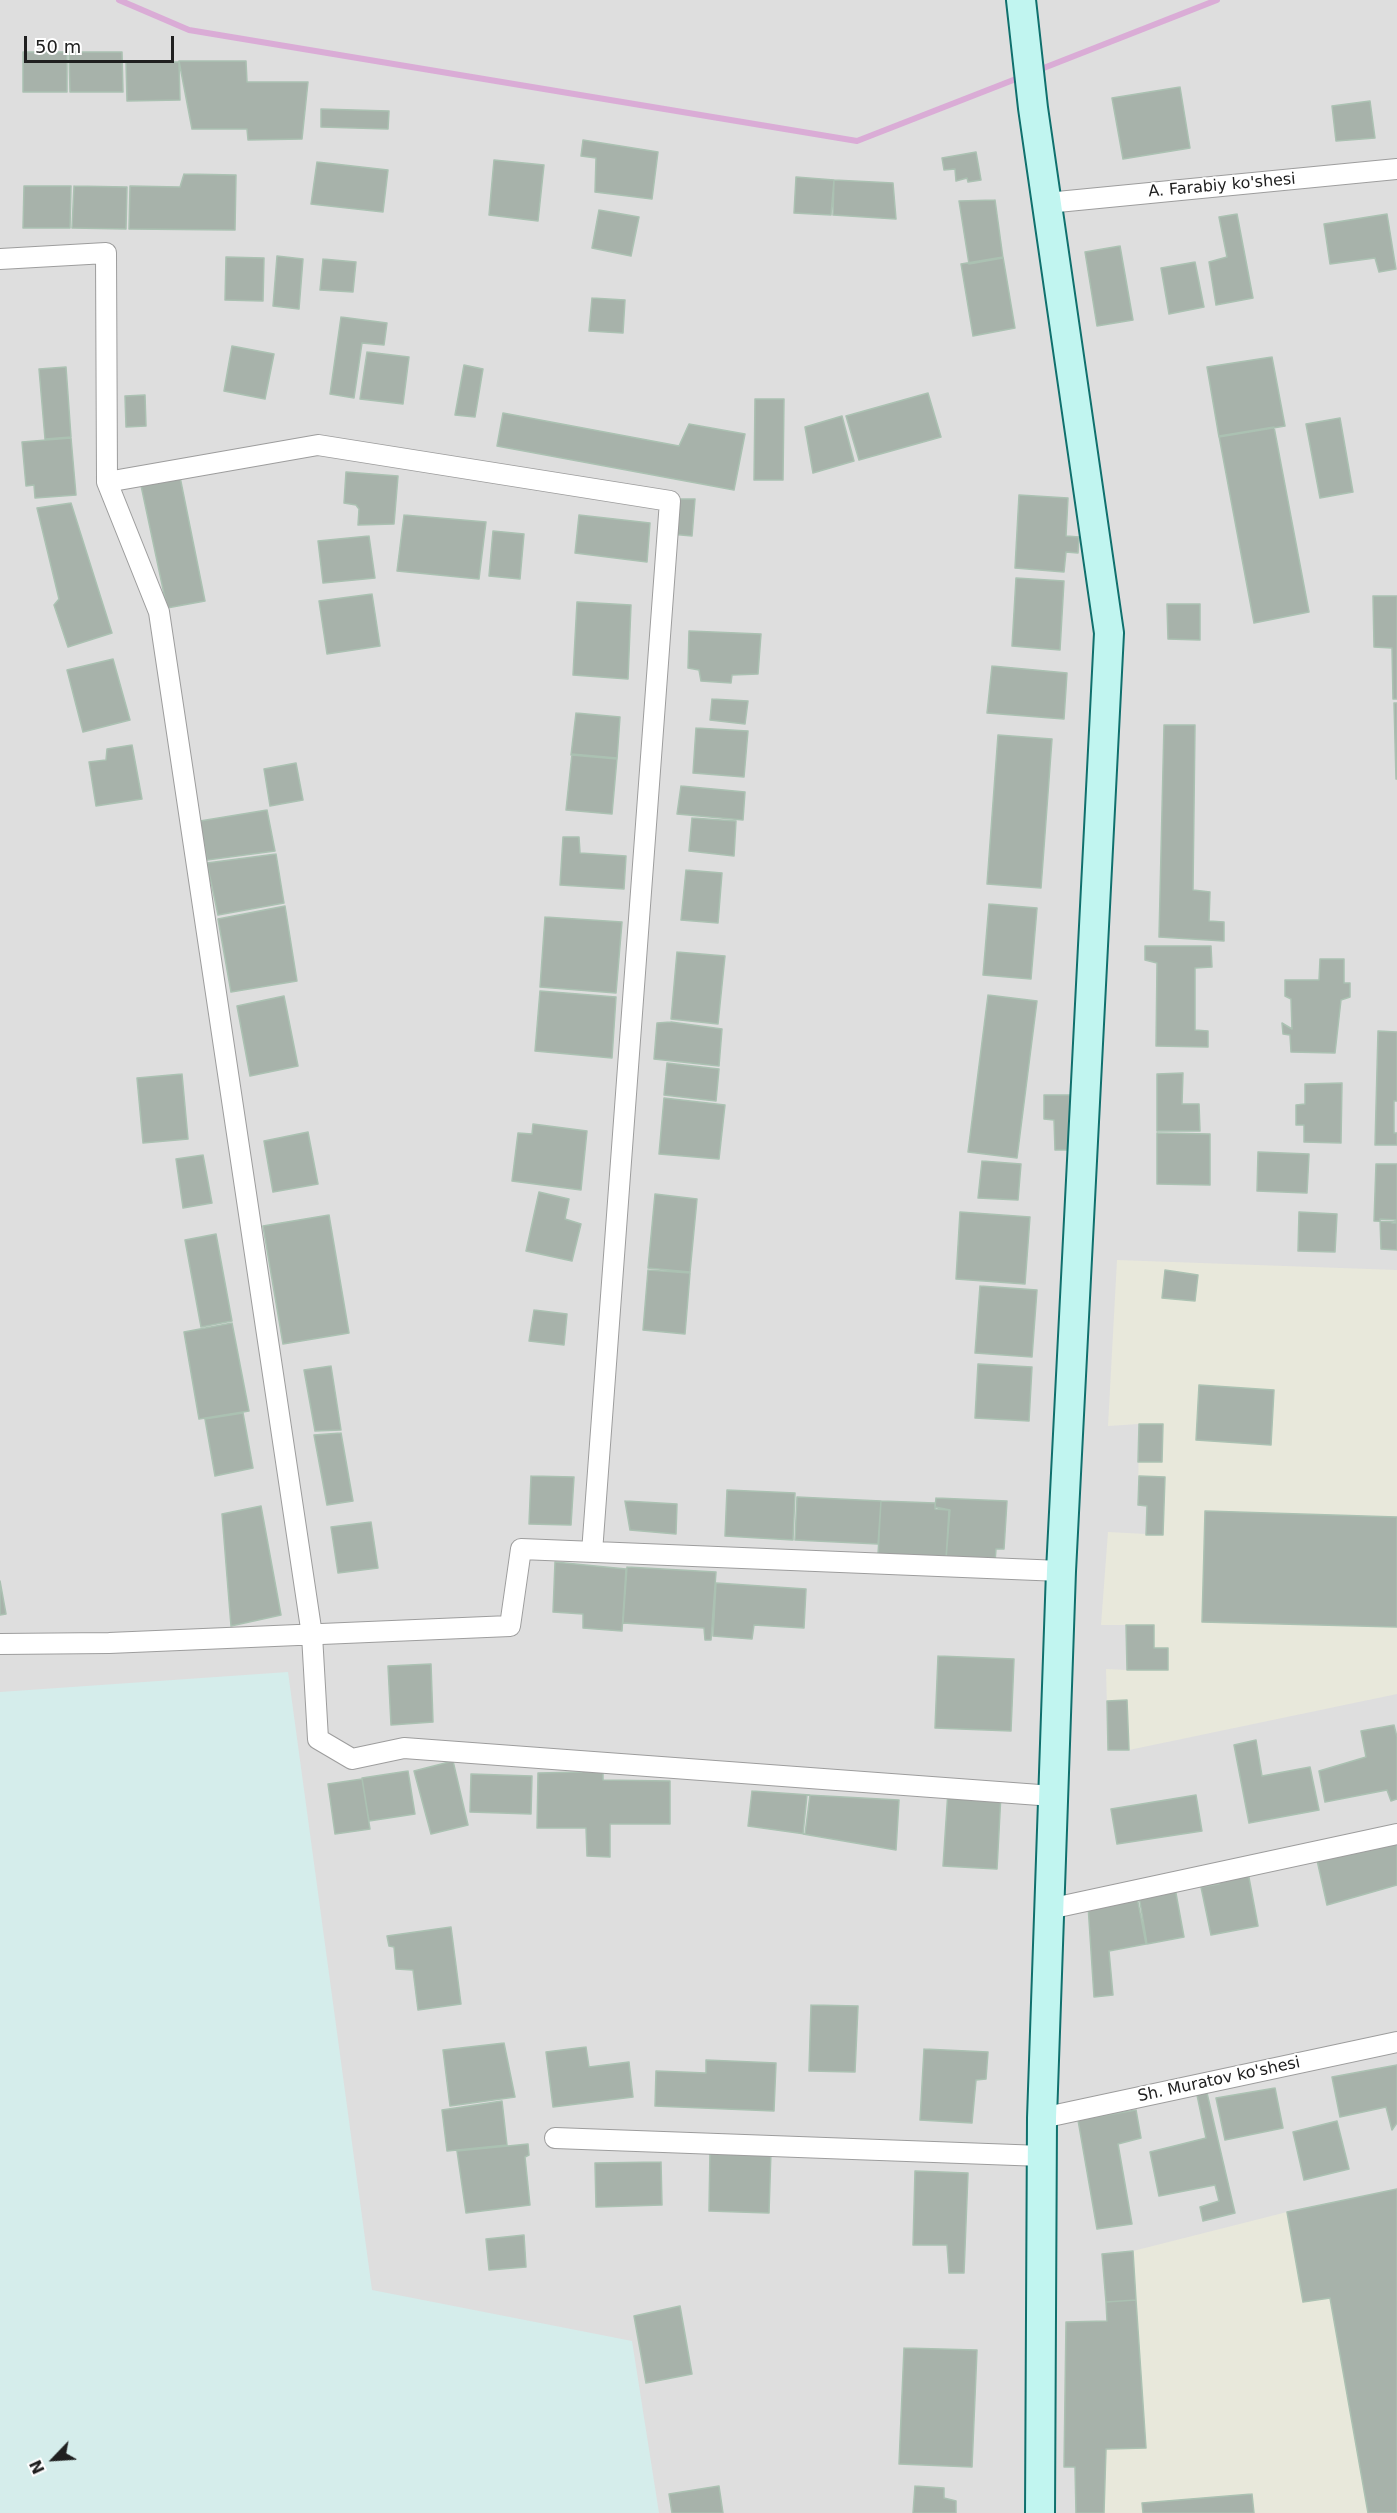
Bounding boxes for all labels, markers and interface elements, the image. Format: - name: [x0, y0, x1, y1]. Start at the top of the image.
- scale bar: [27, 24, 177, 62]
- text: 50 m: [35, 36, 81, 57]
- street label: A. Farabiy ko'shesi: [1147, 170, 1297, 202]
- street label: Sh. Muratov ko'shesi: [1136, 2053, 1302, 2107]
- north arrow: [24, 2429, 84, 2489]
- text: N: [26, 2457, 49, 2477]

